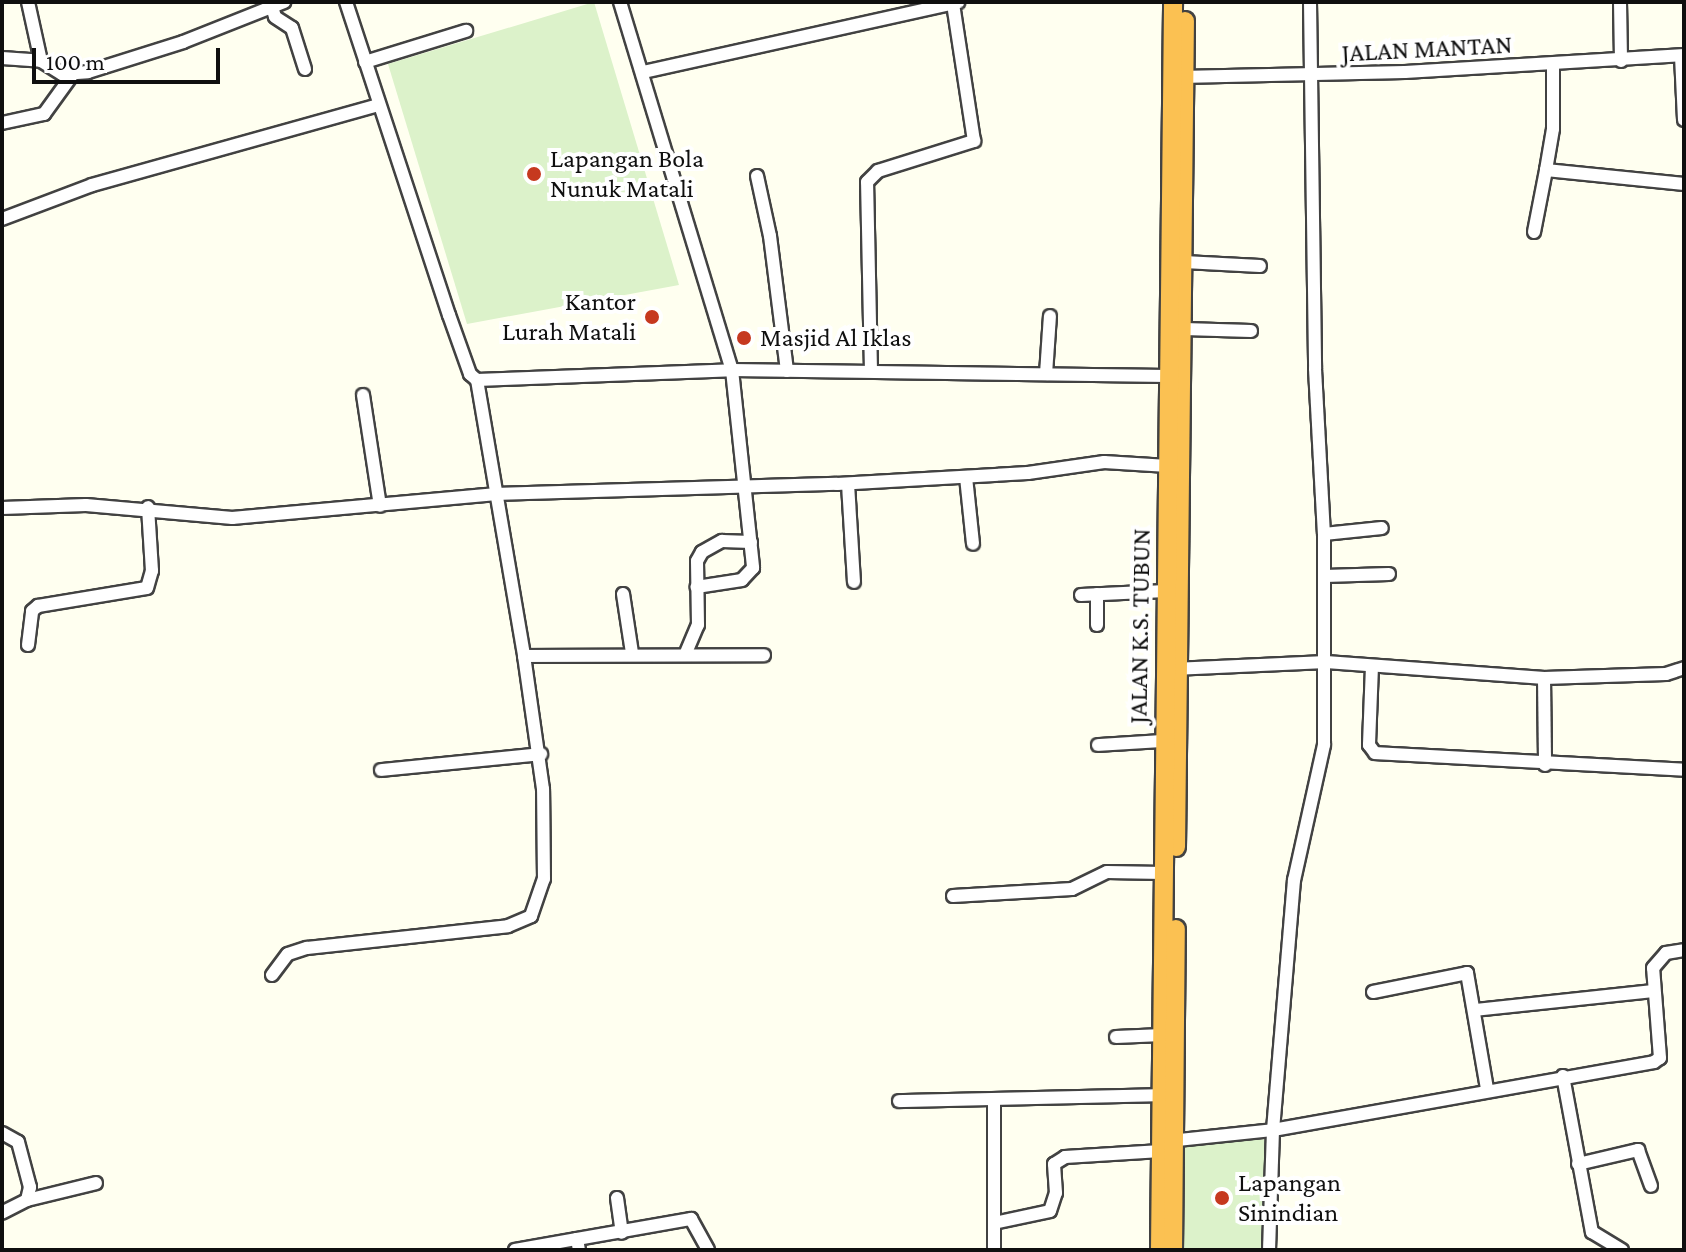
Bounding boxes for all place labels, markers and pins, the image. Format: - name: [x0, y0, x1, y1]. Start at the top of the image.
- place label: Lapangan Bola Nunuk Matali: [550, 143, 704, 204]
- marker: Lapangan Bola Nunuk Matali: [525, 165, 543, 183]
- place label: Kantor Lurah Matali: [502, 286, 636, 348]
- marker: Kantor Lurah Matali: [643, 308, 661, 326]
- place label: Masjid Al Iklas: [760, 322, 911, 354]
- marker: Masjid Al Iklas: [735, 329, 753, 347]
- place label: Lapangan Sinindian: [1238, 1167, 1341, 1228]
- marker: Lapangan Sinindian: [1213, 1189, 1231, 1207]

